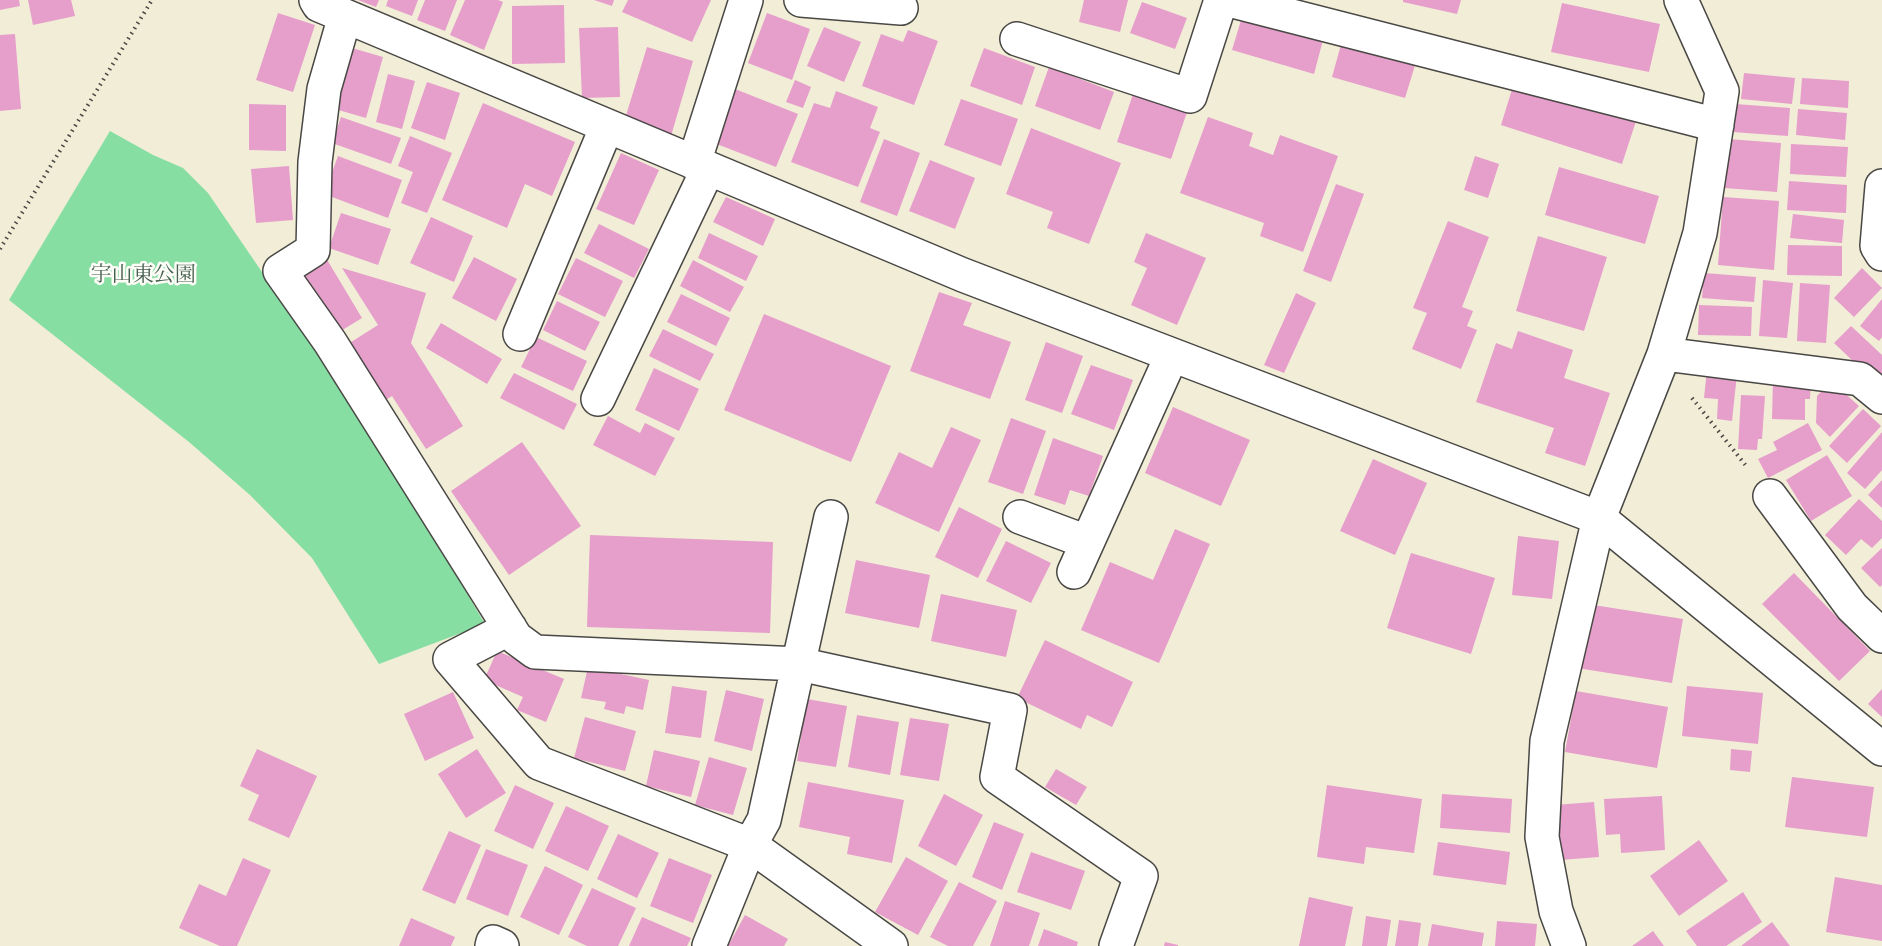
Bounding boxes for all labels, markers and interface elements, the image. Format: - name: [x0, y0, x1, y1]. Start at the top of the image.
- park label: 宇山東公園: [91, 264, 195, 290]

